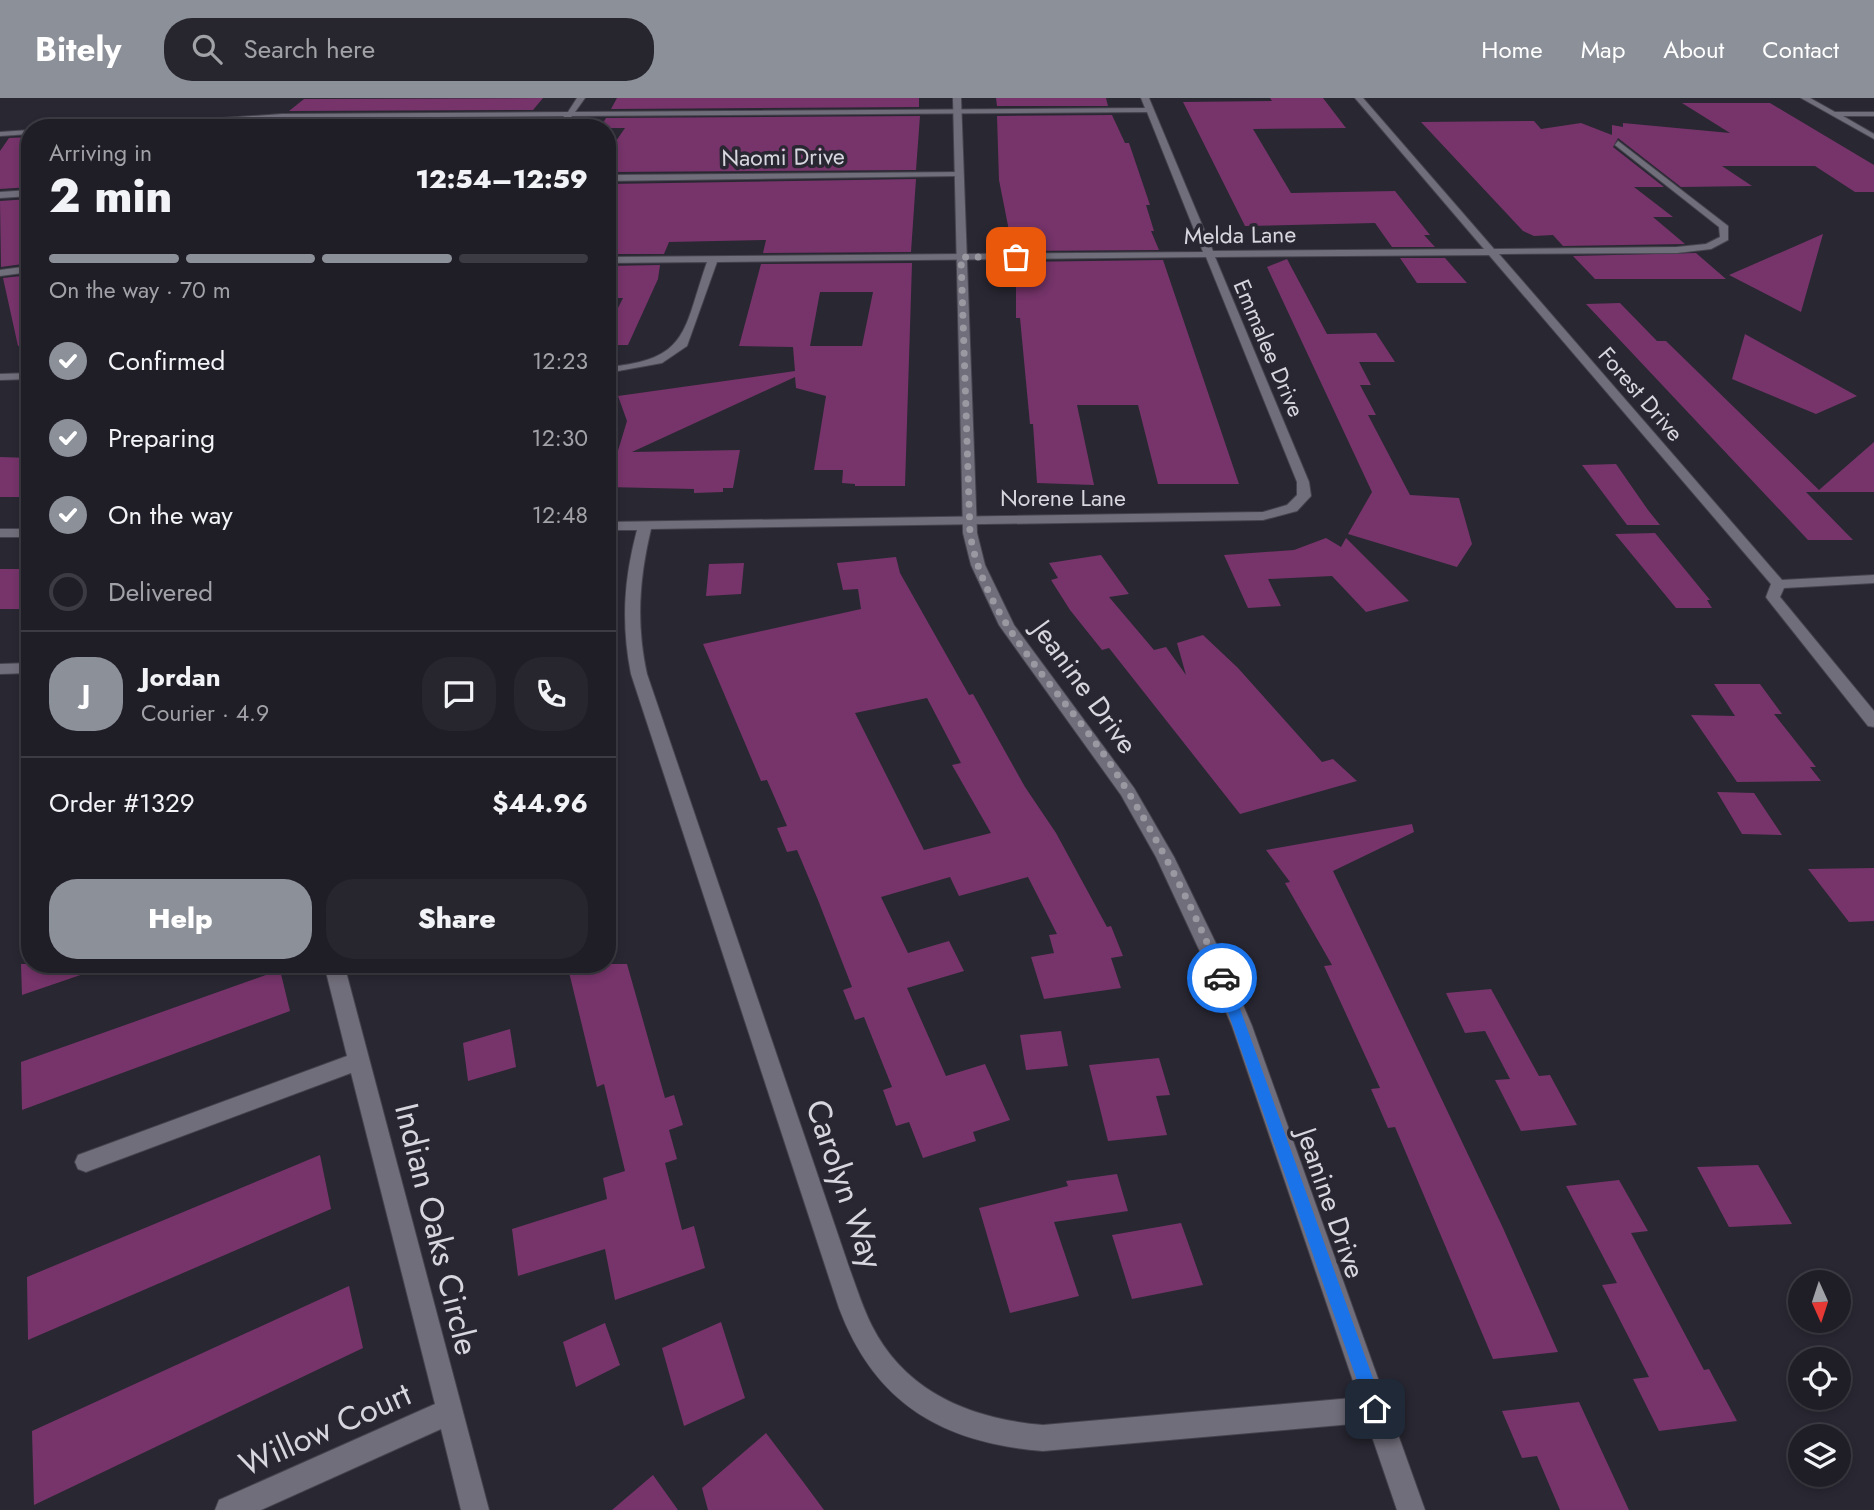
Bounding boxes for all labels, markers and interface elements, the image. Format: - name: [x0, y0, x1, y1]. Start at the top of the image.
- search box: [164, 18, 654, 81]
- text: Bitely: [35, 26, 122, 73]
- icon: search: [188, 30, 226, 68]
- text: Search here: [244, 30, 375, 68]
- text: Home: [1481, 32, 1543, 67]
- text: Map: [1581, 32, 1625, 67]
- text: About: [1663, 32, 1724, 67]
- text: Contact: [1762, 32, 1839, 67]
- text: Arriving in: [49, 136, 152, 170]
- street label: Naomi Drive: [721, 139, 845, 175]
- text: 12:54–12:59: [415, 160, 588, 198]
- text: 2 min: [49, 163, 173, 229]
- street label: Melda Lane: [1184, 217, 1297, 253]
- pin: [986, 227, 1046, 287]
- icon: bag: [997, 238, 1035, 276]
- text: On the way · 70 m: [49, 273, 231, 307]
- street label: Emmalee Drive: [1225, 274, 1313, 422]
- street label: Forest Drive: [1590, 339, 1692, 449]
- icon: check: [49, 342, 87, 380]
- text: Confirmed: [108, 342, 225, 380]
- text: 12:23: [532, 344, 588, 378]
- icon: check: [49, 419, 87, 457]
- text: Preparing: [108, 419, 215, 457]
- text: 12:30: [531, 421, 588, 455]
- street label: Norene Lane: [1000, 481, 1126, 515]
- icon: check: [49, 496, 87, 534]
- text: On the way: [108, 496, 233, 534]
- text: 12:48: [532, 498, 588, 532]
- text: Delivered: [108, 573, 213, 611]
- street label: Jeanine Drive: [1020, 608, 1148, 762]
- button: chat: [422, 657, 496, 731]
- button: phone: [514, 657, 588, 731]
- text: Jordan: [141, 658, 221, 696]
- text: J: [82, 675, 90, 713]
- text: Courier · 4.9: [141, 696, 269, 730]
- text: Order #1329: [49, 784, 195, 822]
- text: $44.96: [492, 784, 588, 822]
- button: Help: [49, 879, 312, 959]
- button: Share: [326, 879, 588, 959]
- courier: [1187, 943, 1257, 1013]
- icon: car: [1203, 959, 1241, 997]
- street label: Carolyn Way: [794, 1093, 896, 1275]
- street label: Indian Oaks Circle: [383, 1098, 491, 1360]
- street label: Jeanine Drive: [1285, 1119, 1376, 1284]
- north arrow: [1788, 1270, 1852, 1334]
- map controls: [1788, 1270, 1851, 1487]
- button: locate: [1788, 1347, 1851, 1410]
- street label: Willow Court: [232, 1370, 418, 1488]
- pin: [1345, 1379, 1405, 1439]
- icon: home: [1356, 1390, 1394, 1428]
- button: layers: [1788, 1424, 1851, 1487]

